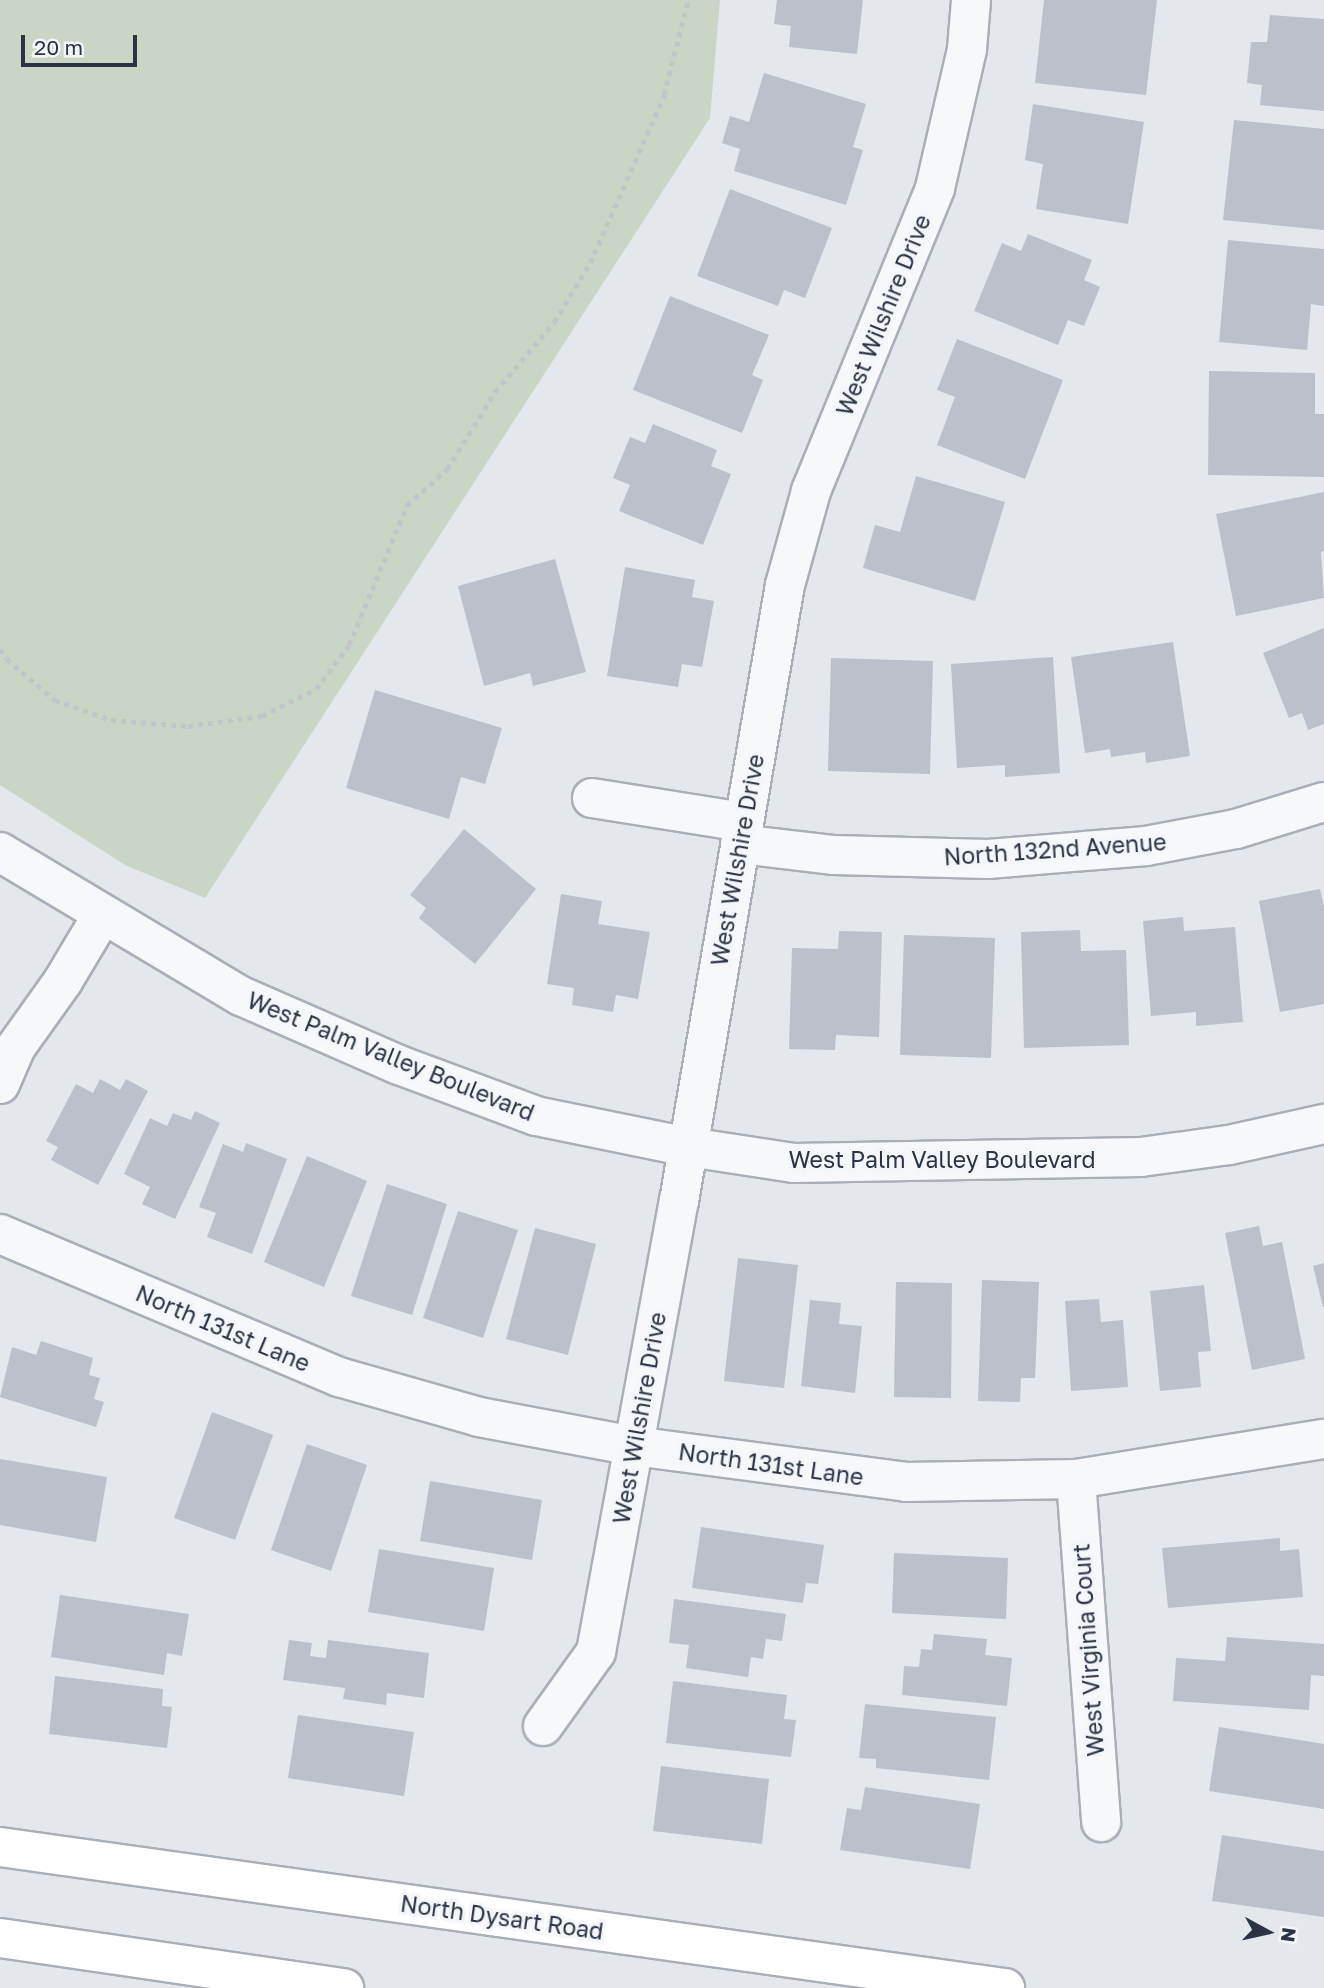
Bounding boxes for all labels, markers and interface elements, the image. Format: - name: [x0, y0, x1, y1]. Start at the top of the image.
- scale bar: [24, 21, 140, 65]
- text: 20 m: [34, 34, 83, 60]
- street label: West Wilshire Drive: [830, 210, 936, 420]
- street label: West Wilshire Drive: [705, 752, 769, 968]
- street label: North 132nd Avenue: [943, 827, 1167, 871]
- street label: West Palm Valley Boulevard: [243, 986, 539, 1126]
- street label: West Palm Valley Boulevard: [788, 1145, 1096, 1173]
- street label: North 131st Lane: [132, 1279, 314, 1377]
- street label: West Wilshire Drive: [607, 1310, 671, 1526]
- street label: North 131st Lane: [677, 1437, 865, 1491]
- street label: West Virginia Court: [1067, 1543, 1109, 1757]
- street label: North Dysart Road: [399, 1889, 605, 1945]
- north arrow: [1233, 1897, 1303, 1967]
- text: N: [1277, 1926, 1302, 1944]

